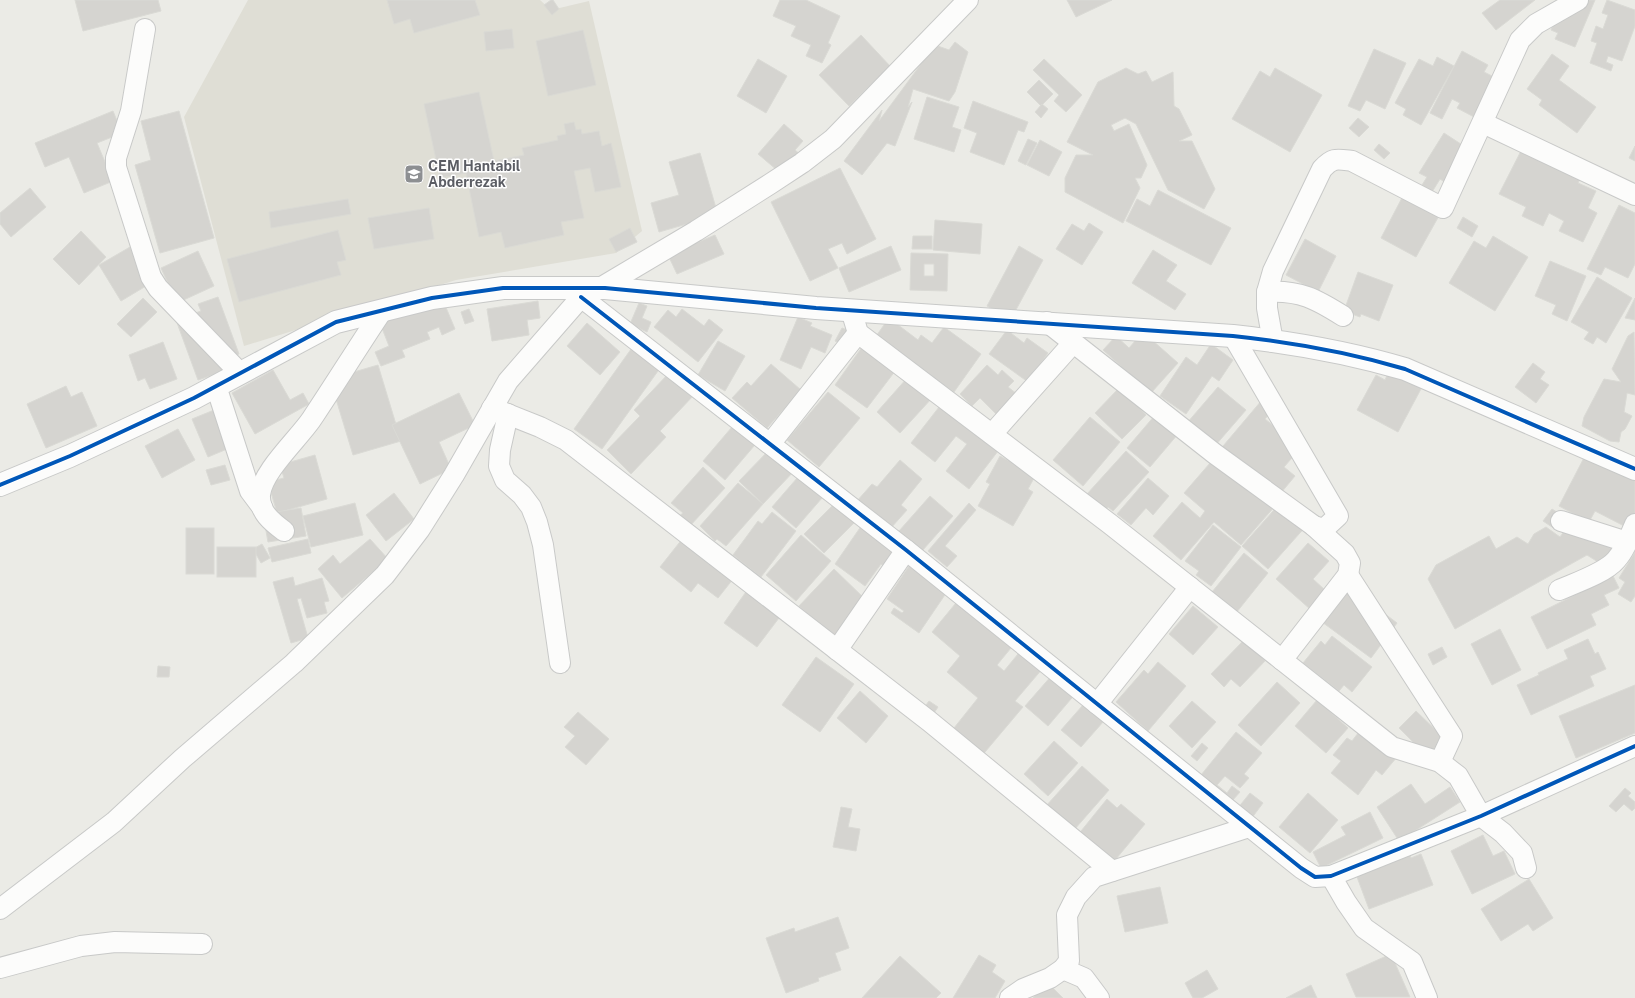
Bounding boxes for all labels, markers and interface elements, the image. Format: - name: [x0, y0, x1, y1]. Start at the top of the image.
- place label: CEM Hantabil Abderrezak: [428, 158, 521, 190]
- school or university icon: CEM Hantabil Abderrezak: [403, 163, 425, 185]

